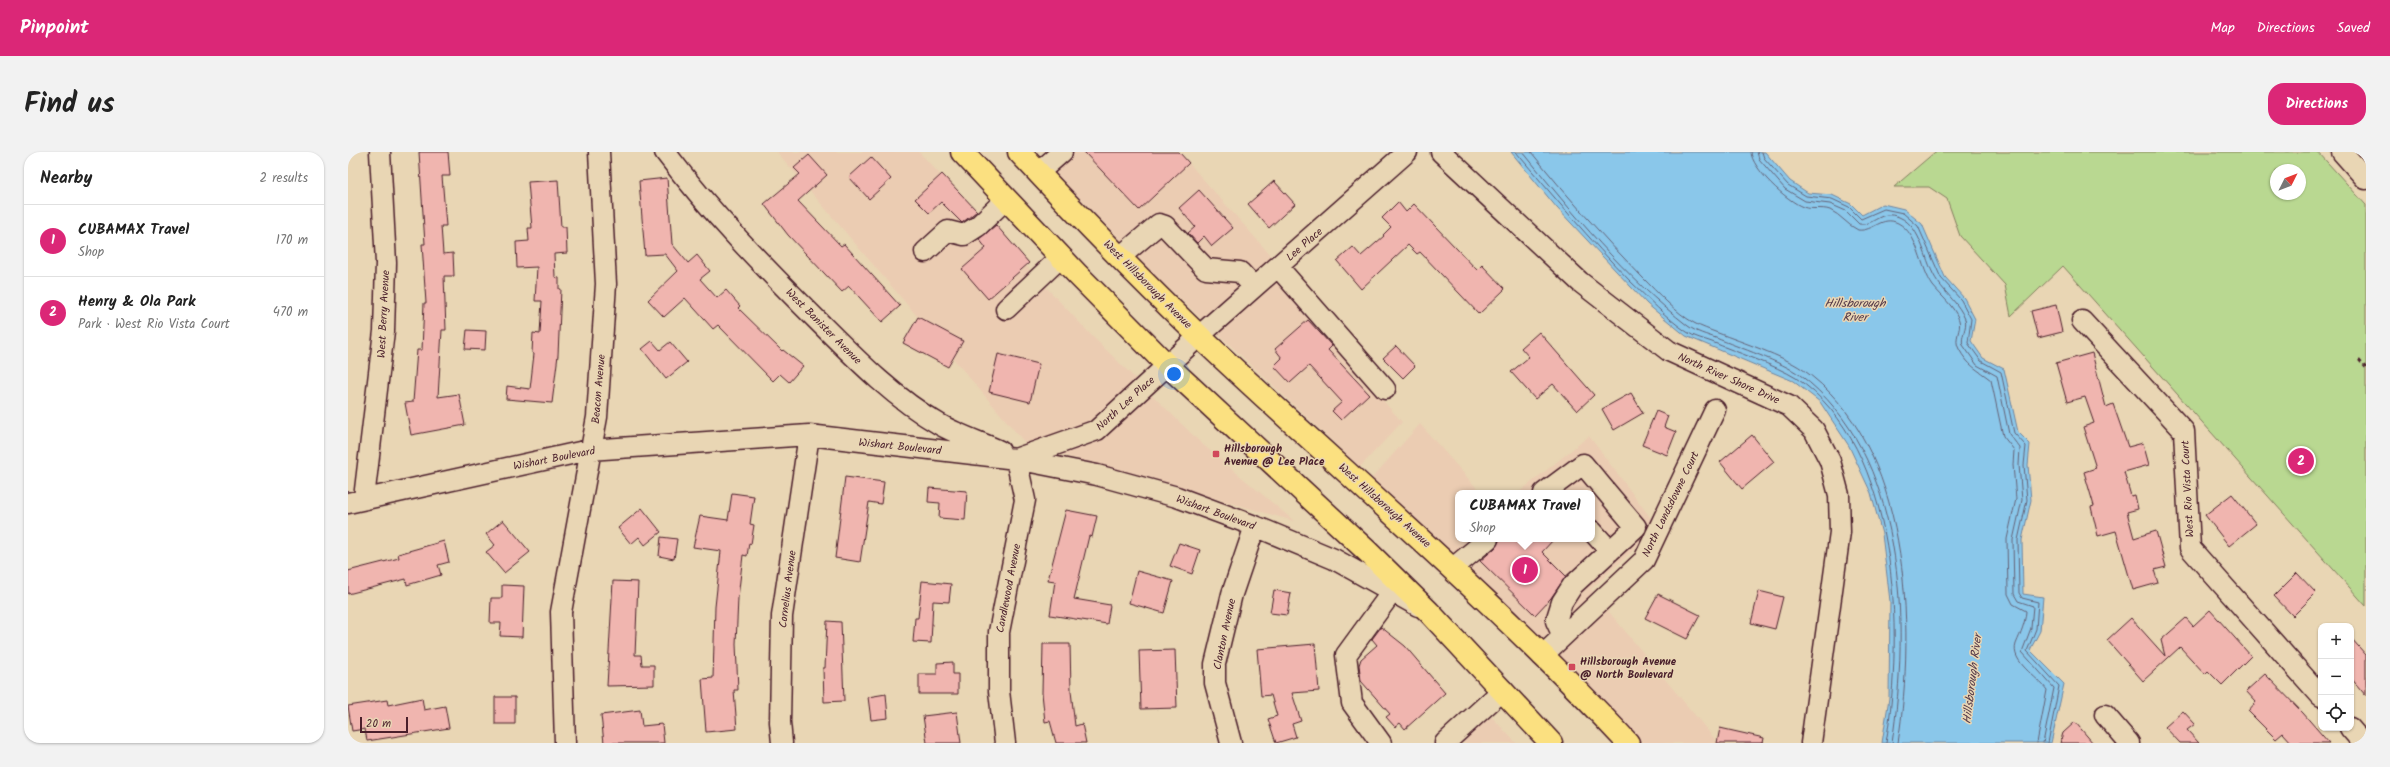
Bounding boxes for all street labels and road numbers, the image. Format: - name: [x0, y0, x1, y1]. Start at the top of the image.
- street label: Lee Place: [1282, 224, 1327, 266]
- street label: West Hillsborough Avenue: [1099, 236, 1196, 333]
- street label: West Berry Avenue: [373, 270, 395, 359]
- street label: West Banister Avenue: [781, 284, 866, 369]
- street label: North River Shore Drive: [1675, 348, 1783, 410]
- street label: Beacon Avenue: [587, 354, 611, 425]
- street label: North Lee Place: [1092, 372, 1159, 435]
- street label: Wishart Boulevard: [858, 434, 943, 460]
- street label: West Rio Vista Court: [2176, 439, 2200, 538]
- street label: Wishart Boulevard: [512, 442, 597, 476]
- street label: North Landsdowne Court: [1637, 448, 1705, 560]
- street label: West Hillsborough Avenue: [1334, 459, 1435, 552]
- street label: Wishart Boulevard: [1174, 490, 1258, 536]
- street label: Candlewood Avenue: [992, 542, 1026, 634]
- street label: Cornelius Avenue: [774, 549, 802, 629]
- street label: Clanton Avenue: [1209, 597, 1241, 671]

